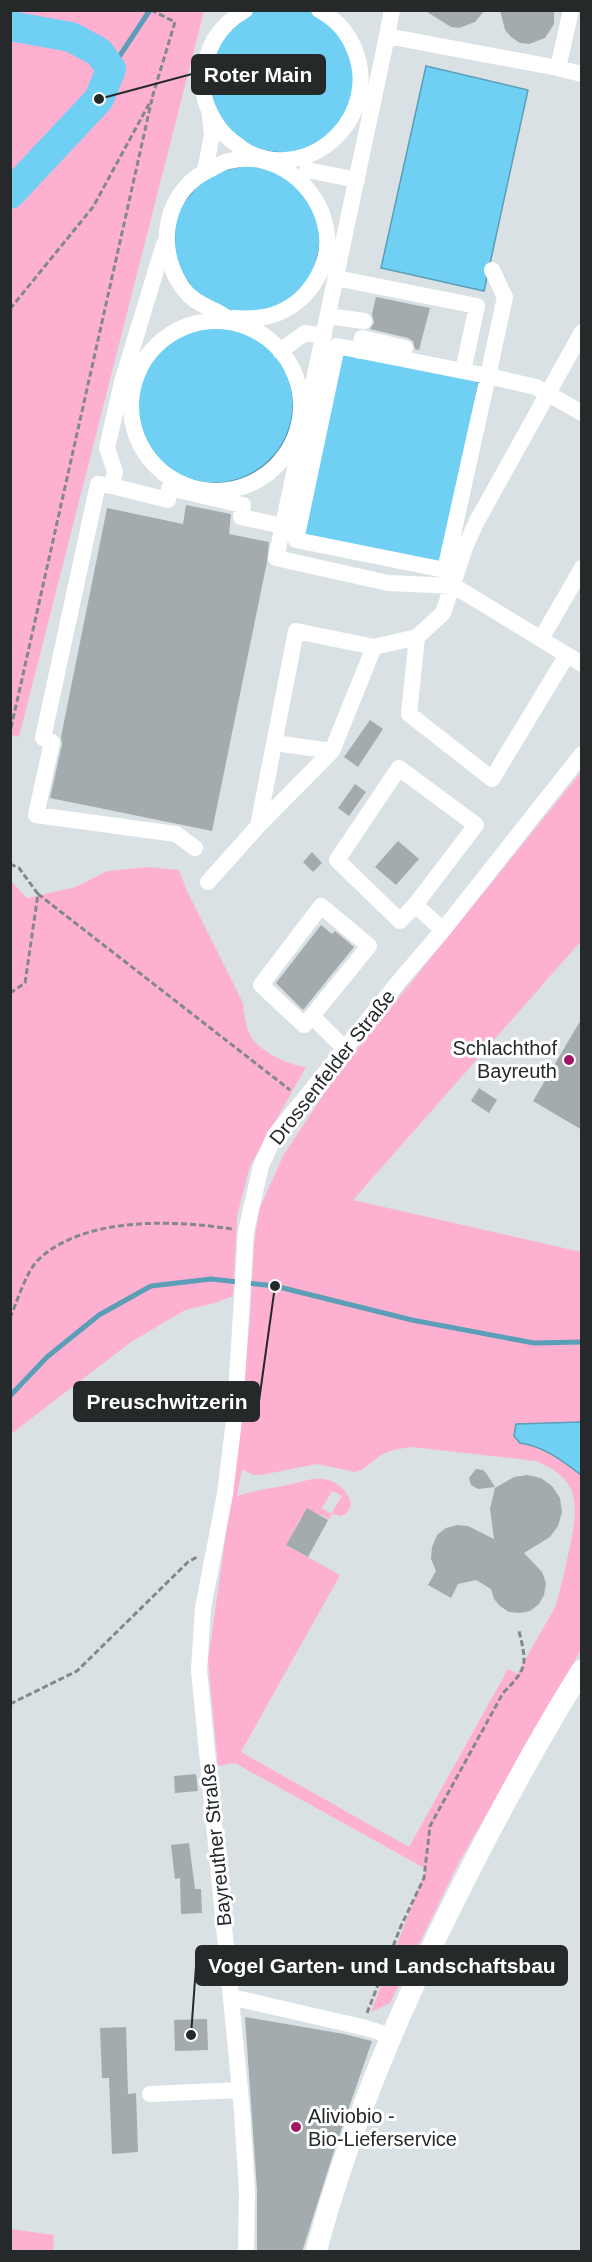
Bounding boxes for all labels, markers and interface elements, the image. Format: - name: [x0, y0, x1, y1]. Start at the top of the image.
- callout: Roter Main: [192, 55, 325, 94]
- text: Roter Main: [204, 63, 312, 86]
- street label: Drossenfelder Straße: [265, 985, 399, 1149]
- place label: Schlachthof Bayreuth: [452, 1037, 557, 1082]
- marker: Schlachthof Bayreuth: [562, 1053, 576, 1067]
- callout: Preuschwitzerin: [74, 1382, 259, 1421]
- text: Preuschwitzerin: [86, 1390, 248, 1413]
- street label: Bayreuther Straße: [197, 1763, 235, 1927]
- callout: Vogel Garten- und Landschaftsbau: [196, 1946, 567, 1985]
- text: Vogel Garten- und Landschaftsbau: [208, 1954, 556, 1977]
- place label: Aliviobio - Bio-Lieferservice: [308, 2105, 457, 2150]
- marker: Aliviobio - Bio-Lieferservice: [289, 2120, 303, 2134]

